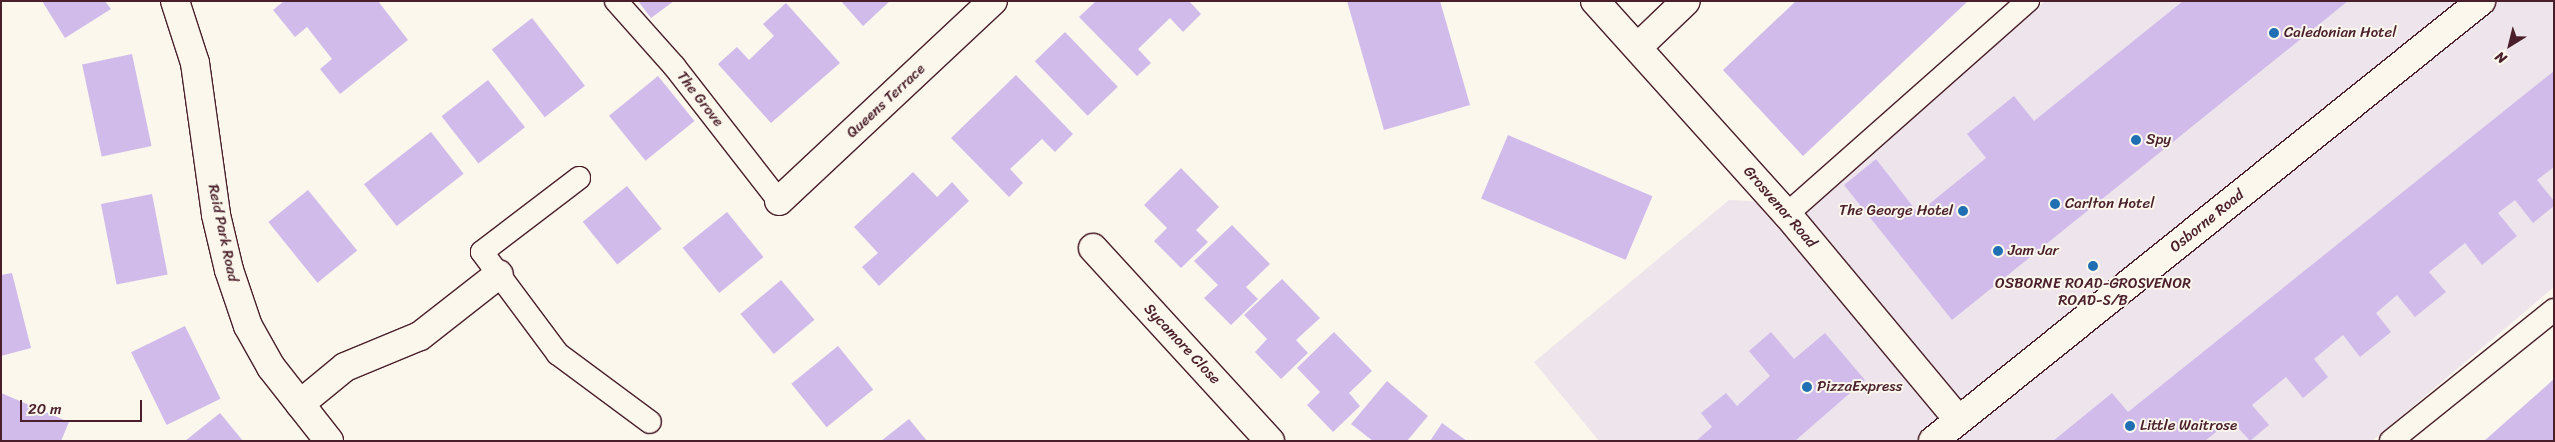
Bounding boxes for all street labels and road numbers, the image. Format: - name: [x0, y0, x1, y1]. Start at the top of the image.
- street label: Queens Terrace: [843, 60, 929, 142]
- street label: The Grove: [673, 68, 727, 130]
- street label: Grosvenor Road: [1740, 162, 1820, 252]
- street label: Reid Park Road: [204, 182, 242, 284]
- street label: Osborne Road: [2166, 186, 2248, 256]
- street label: Sycamore Close: [1140, 300, 1224, 388]

